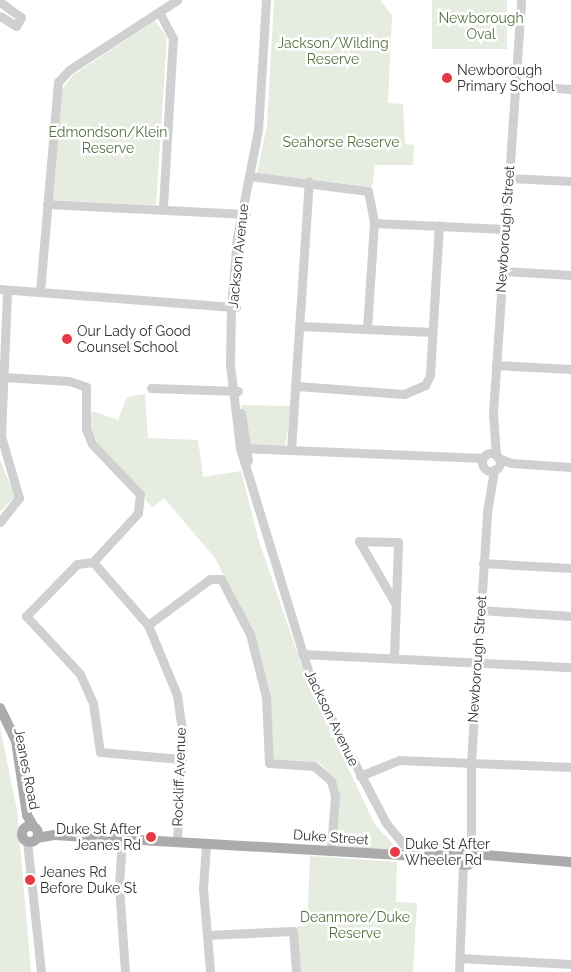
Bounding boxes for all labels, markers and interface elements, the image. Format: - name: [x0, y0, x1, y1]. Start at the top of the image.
- park label: Newborough Oval: [438, 10, 524, 42]
- park label: Jackson/Wilding Reserve: [277, 35, 389, 68]
- place label: Newborough Primary School: [457, 62, 555, 94]
- marker: Newborough Primary School: [441, 72, 453, 84]
- park label: Edmondson/Klein Reserve: [48, 124, 168, 156]
- park label: Seahorse Reserve: [283, 134, 399, 150]
- street label: Newborough Street: [492, 165, 518, 293]
- street label: Jackson Avenue: [224, 203, 252, 309]
- place label: Our Lady of Good Counsel School: [77, 323, 192, 356]
- marker: Our Lady of Good Counsel School: [61, 333, 73, 345]
- street label: Newborough Street: [464, 595, 490, 723]
- street label: Jackson Avenue: [301, 667, 363, 769]
- street label: Jeanes Road: [11, 727, 43, 811]
- street label: Rockliff Avenue: [169, 727, 189, 827]
- place label: Duke St After Jeanes Rd: [56, 821, 141, 854]
- street label: Duke Street: [293, 826, 369, 848]
- marker: Duke St After Jeanes Rd: [145, 831, 157, 843]
- place label: Duke St After Wheeler Rd: [405, 836, 490, 869]
- marker: Duke St After Wheeler Rd: [389, 846, 401, 858]
- place label: Jeanes Rd Before Duke St: [40, 864, 137, 896]
- marker: Jeanes Rd Before Duke St: [24, 874, 36, 886]
- park label: Deanmore/Duke Reserve: [300, 909, 410, 942]

